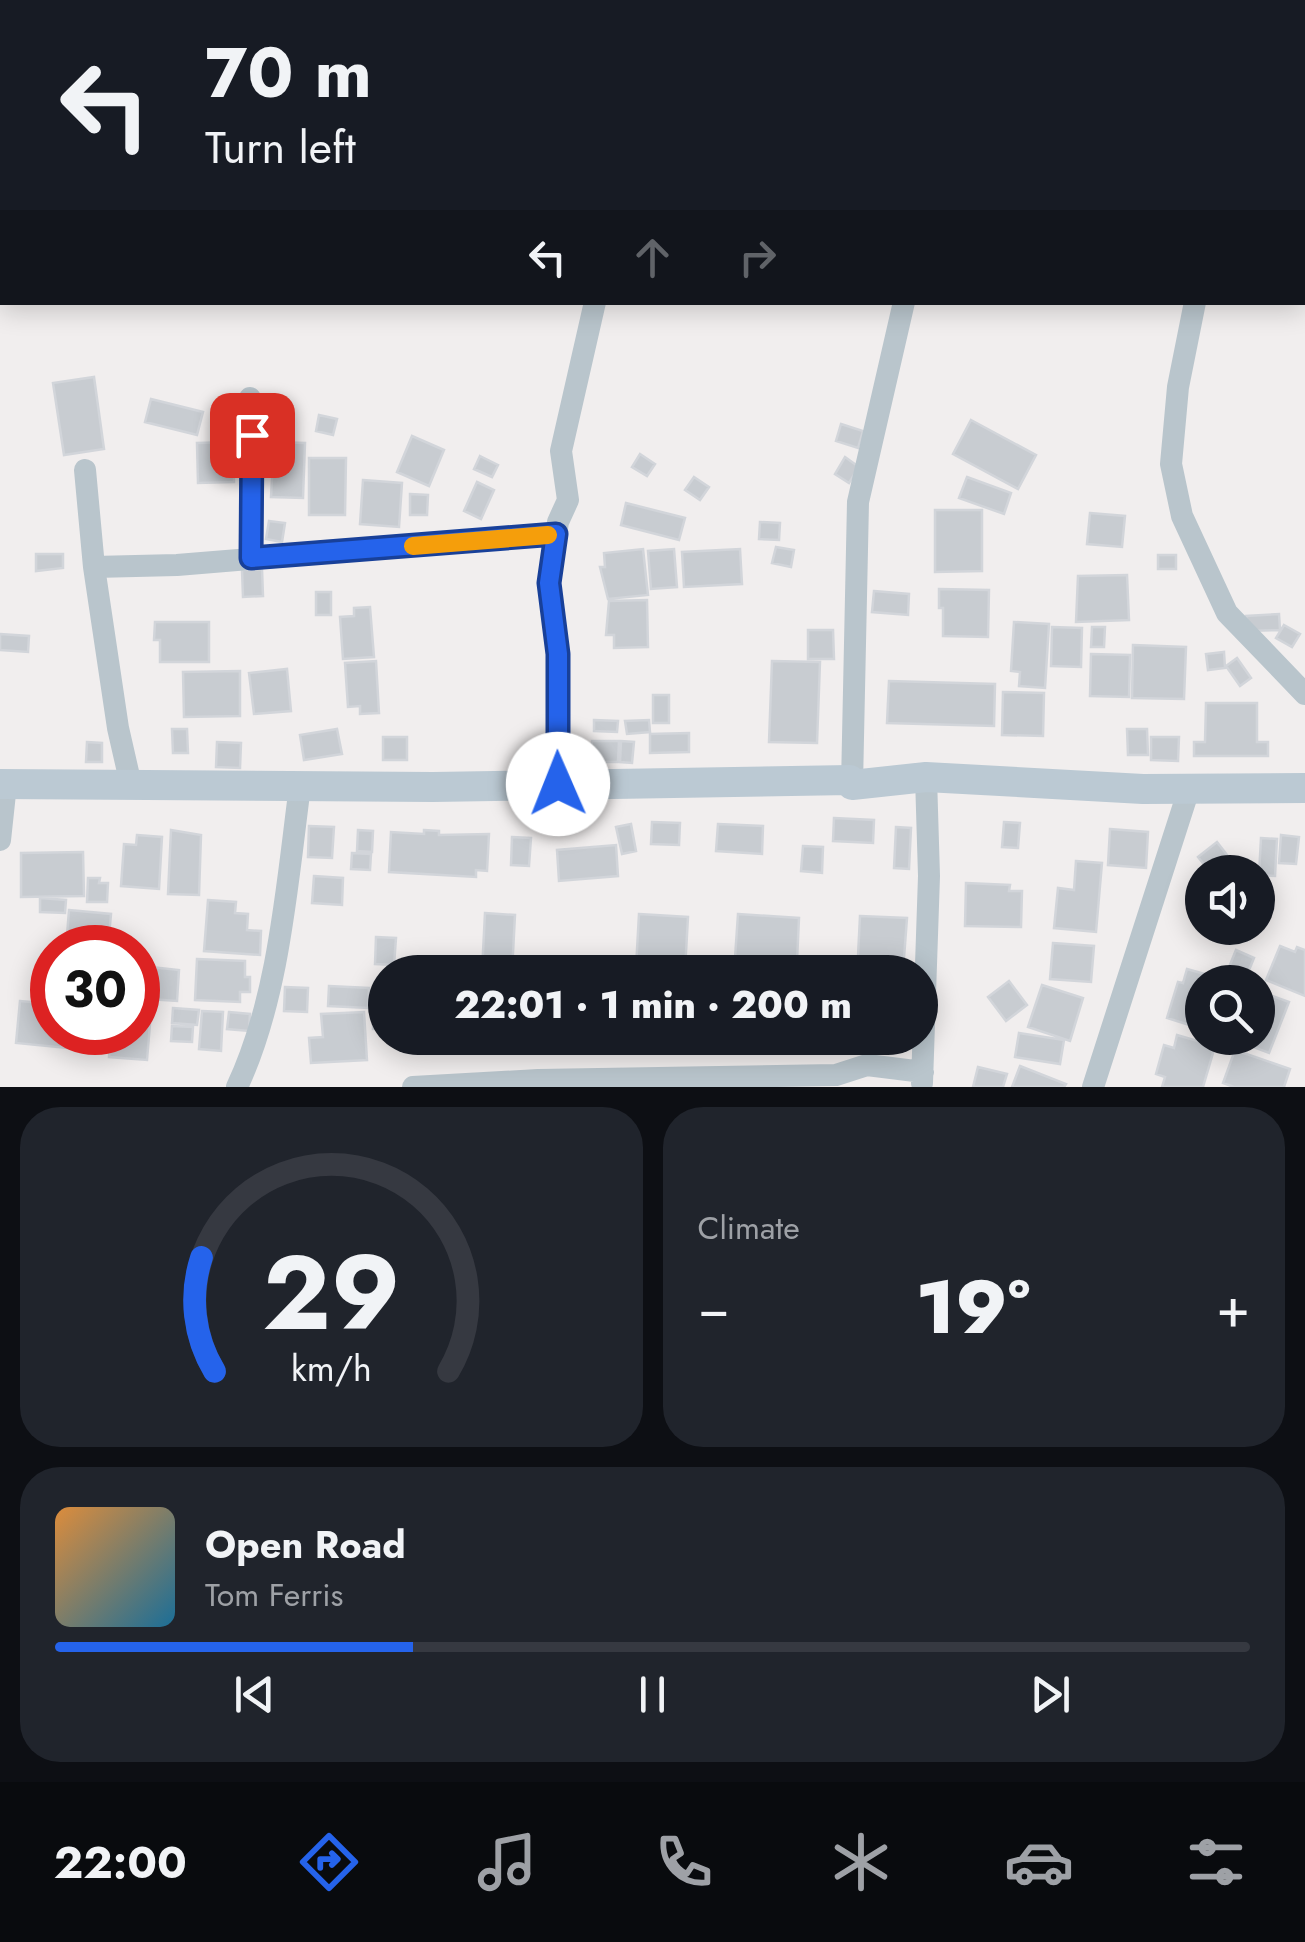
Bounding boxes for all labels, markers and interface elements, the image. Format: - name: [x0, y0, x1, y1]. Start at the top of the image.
- text: 70 m: [205, 22, 372, 123]
- icon: left: [40, 40, 170, 170]
- text: Turn left: [205, 115, 356, 180]
- icon: left: [520, 230, 575, 285]
- icon: ahead: [625, 230, 680, 285]
- icon: right: [730, 230, 785, 285]
- pin: [210, 393, 295, 478]
- icon: arrive: [225, 408, 280, 463]
- position arrow: [506, 732, 610, 836]
- map controls: [1185, 855, 1275, 1055]
- button: sound: [1185, 855, 1275, 945]
- speed limit sign: 30: [30, 925, 160, 1055]
- button: search: [1185, 965, 1275, 1055]
- text: 22:01 · 1 min · 200 m: [454, 977, 852, 1032]
- text: Climate: [698, 1205, 800, 1251]
- text: 29: [262, 1218, 400, 1368]
- text: 19°: [916, 1253, 1030, 1361]
- text: −: [698, 1268, 730, 1348]
- text: +: [1216, 1268, 1250, 1348]
- text: km/h: [291, 1343, 372, 1394]
- text: Open Road: [205, 1517, 406, 1572]
- text: Tom Ferris: [205, 1572, 343, 1618]
- icon: previous: [227, 1667, 282, 1722]
- icon: pause: [625, 1667, 680, 1722]
- icon: next: [1023, 1667, 1078, 1722]
- icon: directions: [294, 1827, 364, 1897]
- icon: music: [472, 1827, 542, 1897]
- icon: phone: [649, 1827, 719, 1897]
- icon: climate: [826, 1827, 896, 1897]
- icon: car: [1004, 1827, 1074, 1897]
- icon: filters: [1181, 1827, 1251, 1897]
- text: 22:00: [54, 1830, 187, 1895]

